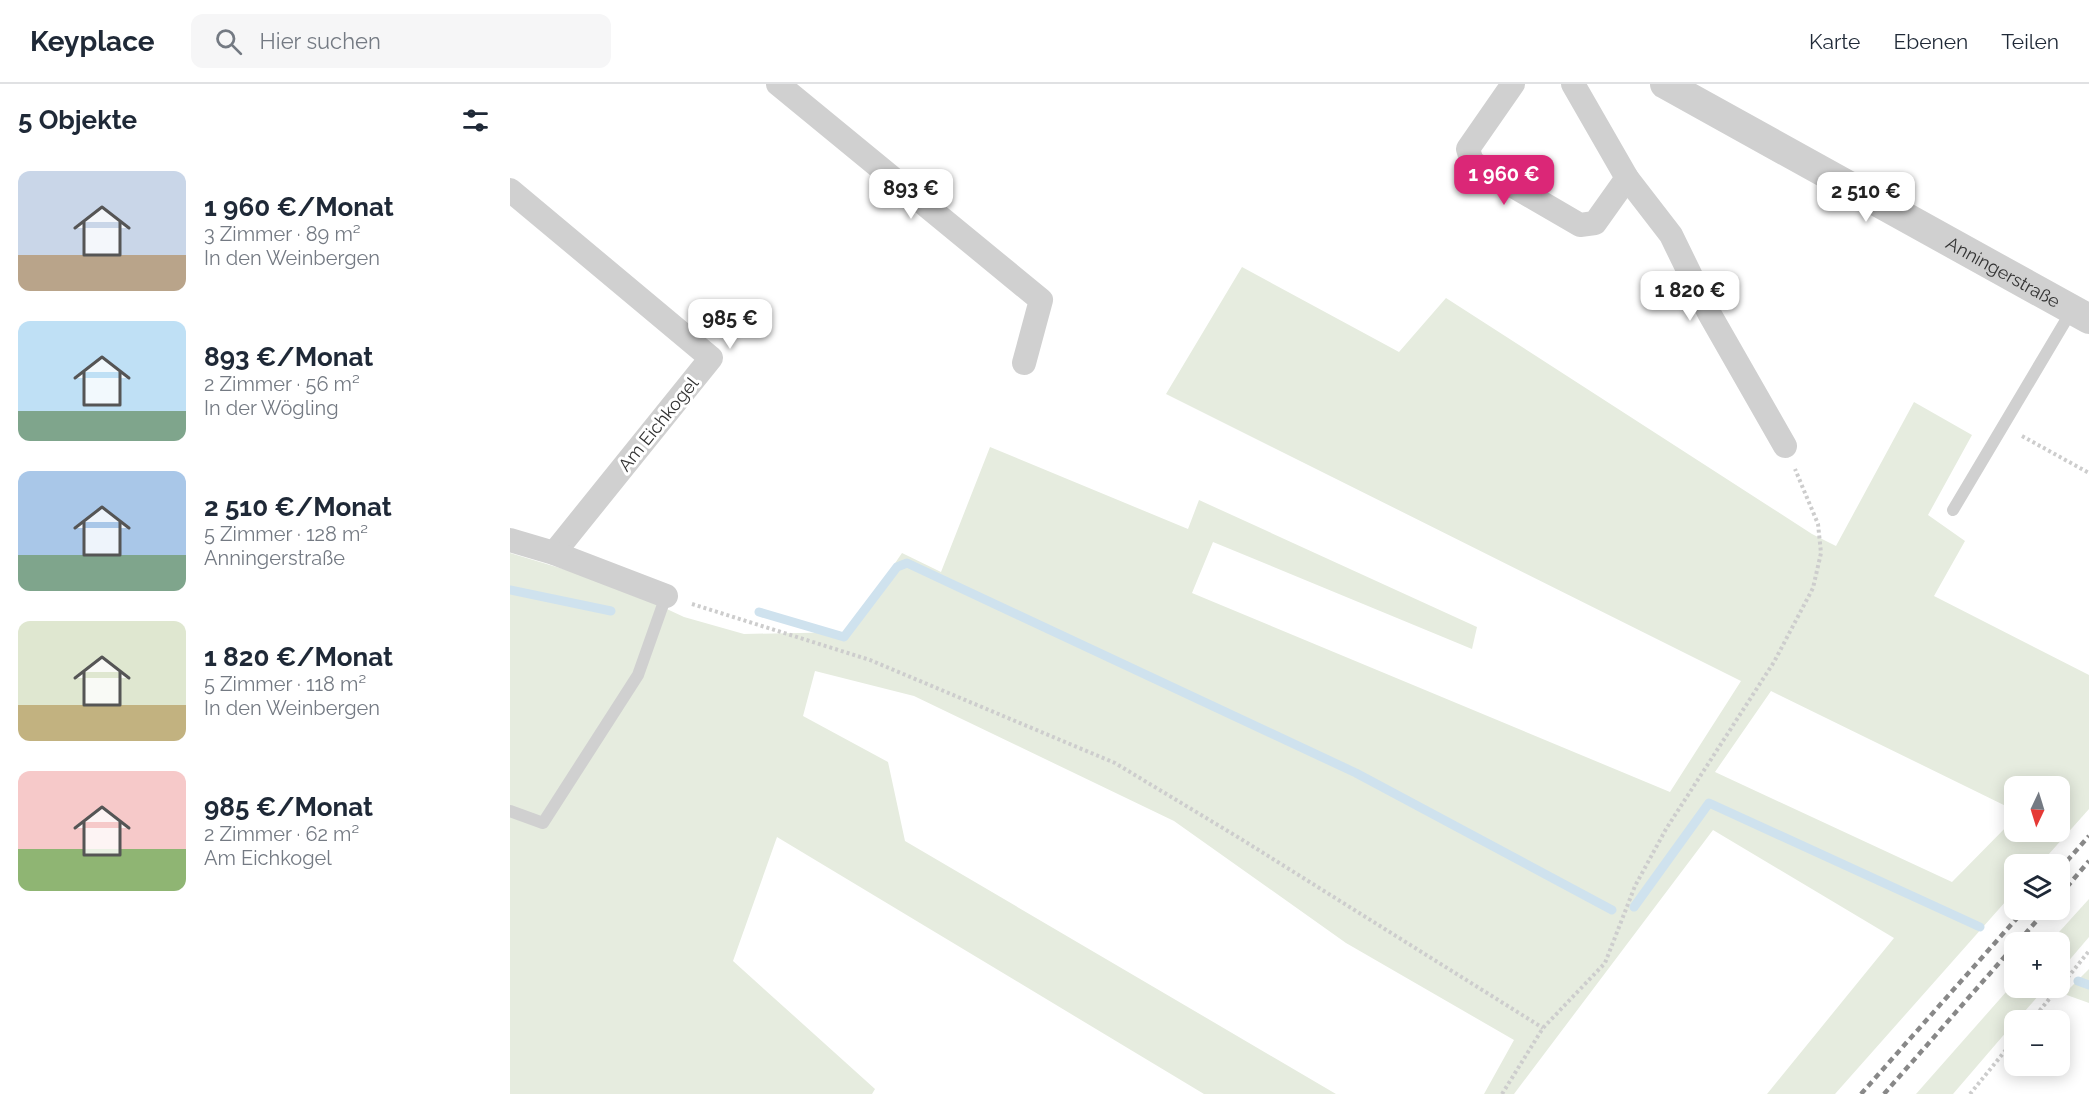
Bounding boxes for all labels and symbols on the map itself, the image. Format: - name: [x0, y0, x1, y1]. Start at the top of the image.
- pin: 1 960 €: [1449, 155, 1559, 206]
- pin: 893 €: [869, 169, 953, 220]
- pin: 2 510 €: [1811, 172, 1921, 223]
- street label: Anningerstraße: [1943, 232, 2064, 312]
- pin: 1 820 €: [1635, 271, 1745, 322]
- pin: 985 €: [688, 299, 772, 350]
- street label: Am Eichkogel: [614, 373, 702, 475]
- north arrow: [2004, 776, 2070, 842]

